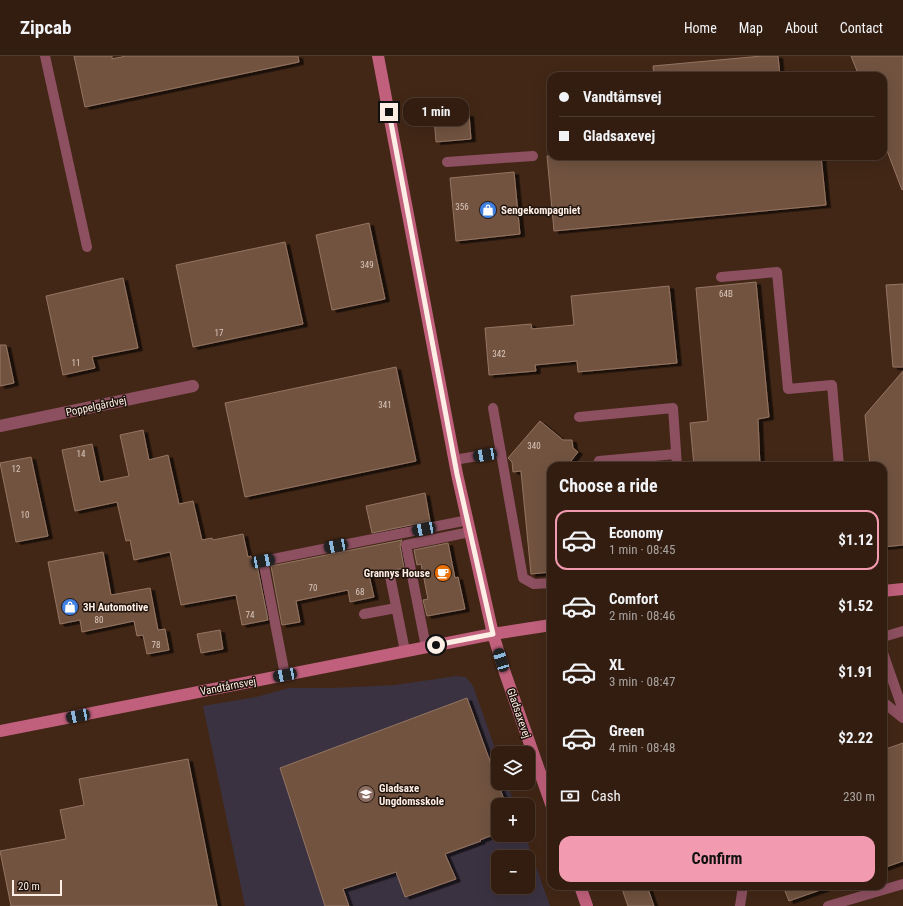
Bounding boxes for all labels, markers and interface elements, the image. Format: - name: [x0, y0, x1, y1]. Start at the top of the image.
- text: Zipcab: [20, 16, 71, 39]
- text: Home: [684, 20, 717, 36]
- text: Map: [739, 20, 763, 36]
- text: About: [785, 20, 818, 36]
- text: Contact: [840, 20, 883, 36]
- text: Vandtårnsvej: [583, 88, 662, 106]
- callout: 1 min: [403, 98, 469, 126]
- route end: [380, 103, 398, 121]
- text: 1 min: [422, 104, 450, 119]
- text: Gladsaxevej: [583, 127, 655, 145]
- shop icon: Sengekompagniet: [478, 200, 498, 220]
- house number: 356: [455, 202, 469, 212]
- place label: Sengekompagniet: [501, 204, 581, 217]
- house number: 349: [360, 260, 374, 270]
- house number: 64B: [719, 289, 733, 299]
- house number: 17: [215, 328, 224, 338]
- house number: 342: [492, 349, 506, 359]
- house number: 11: [72, 358, 80, 368]
- street label: Poppelgårdvej: [65, 394, 128, 419]
- house number: 341: [378, 400, 392, 410]
- house number: 340: [527, 441, 541, 451]
- car: [472, 447, 498, 463]
- house number: 14: [77, 449, 86, 459]
- house number: 12: [12, 464, 21, 474]
- text: Choose a ride: [559, 475, 658, 496]
- house number: 10: [21, 510, 29, 520]
- car: [411, 521, 437, 537]
- icon: car: [561, 522, 597, 558]
- text: Economy: [609, 524, 663, 542]
- text: $1.12: [838, 531, 873, 549]
- car: [323, 538, 349, 554]
- text: 1 min · 08:45: [609, 542, 675, 557]
- car: [250, 553, 276, 569]
- cafe icon: Grannys House: [433, 563, 453, 583]
- place label: Grannys House: [364, 567, 430, 580]
- house number: 70: [309, 583, 317, 593]
- house number: 68: [356, 587, 364, 597]
- icon: car: [561, 588, 597, 624]
- text: Comfort: [609, 590, 658, 608]
- shop icon: 3H Automotive: [60, 597, 80, 617]
- text: $1.52: [838, 597, 873, 615]
- place label: 3H Automotive: [83, 601, 148, 614]
- text: 2 min · 08:46: [609, 608, 675, 623]
- house number: 74: [246, 610, 255, 620]
- house number: 80: [95, 615, 103, 625]
- route start: [427, 636, 445, 654]
- house number: 78: [152, 640, 160, 650]
- car: [492, 647, 510, 673]
- icon: car: [561, 654, 597, 690]
- text: XL: [609, 656, 625, 674]
- text: $1.91: [838, 663, 873, 681]
- car: [272, 667, 298, 683]
- text: 3 min · 08:47: [609, 674, 675, 689]
- street label: Vandtårnsvej: [199, 675, 257, 698]
- street label: Gladsaxevej: [504, 686, 533, 740]
- car: [65, 708, 91, 724]
- icon: car: [561, 720, 597, 756]
- text: Green: [609, 722, 644, 740]
- text: $2.22: [838, 729, 873, 747]
- text: 4 min · 08:48: [609, 740, 675, 755]
- map controls: [491, 746, 535, 894]
- button: layers: [491, 746, 535, 790]
- place label: Gladsaxe Ungdomsskole: [379, 782, 444, 808]
- school or university icon: Gladsaxe Ungdomsskole: [356, 784, 376, 804]
- icon: cash: [559, 785, 581, 807]
- text: Cash: [591, 787, 621, 805]
- text: 230 m: [843, 789, 875, 804]
- button: +: [491, 798, 535, 842]
- button: Confirm: [559, 836, 875, 882]
- button: −: [491, 850, 535, 894]
- scale bar: [12, 878, 62, 897]
- text: 20 m: [18, 880, 40, 893]

